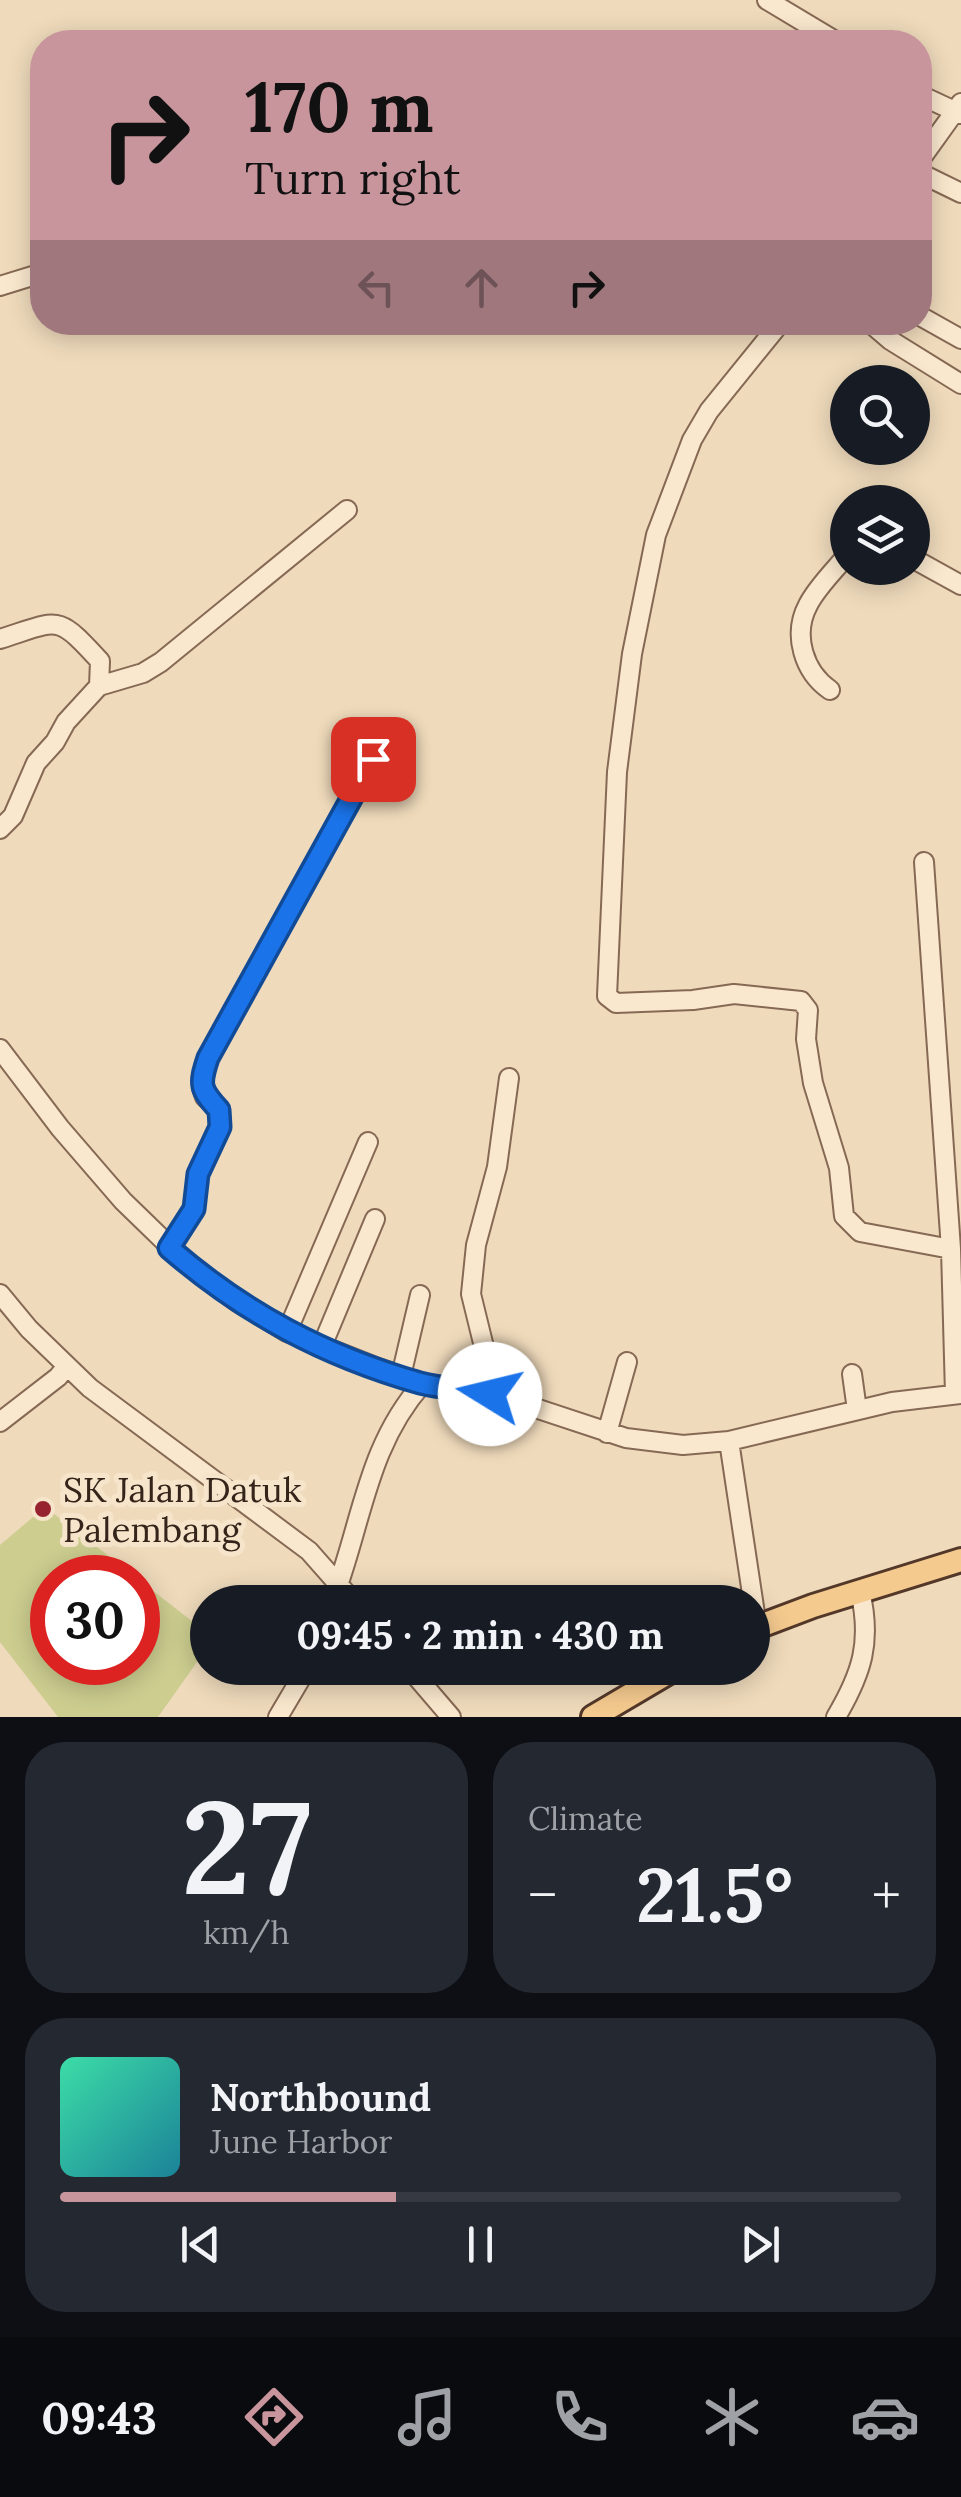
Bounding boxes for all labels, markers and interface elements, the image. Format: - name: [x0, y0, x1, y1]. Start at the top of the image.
- text: 170 m: [245, 62, 434, 151]
- icon: right: [80, 70, 210, 200]
- text: Turn right: [245, 149, 461, 206]
- icon: left: [349, 260, 404, 315]
- icon: ahead: [454, 260, 509, 315]
- icon: right: [559, 260, 614, 315]
- map controls: [830, 365, 930, 585]
- button: search: [830, 365, 930, 465]
- button: layers: [830, 485, 930, 585]
- pin: [331, 717, 416, 802]
- icon: arrive: [346, 732, 401, 787]
- position arrow: [438, 1342, 542, 1446]
- place label: SK Jalan Datuk Palembang: [63, 1467, 302, 1552]
- marker: SK Jalan Datuk Palembang: [32, 1498, 54, 1520]
- speed limit sign: 30: [30, 1555, 160, 1685]
- text: 09:45 · 2 min · 430 m: [296, 1611, 664, 1659]
- text: 27: [181, 1763, 312, 1930]
- text: Climate: [528, 1798, 643, 1839]
- text: 21.5°: [636, 1847, 793, 1943]
- text: −: [528, 1860, 557, 1930]
- text: +: [872, 1860, 901, 1930]
- text: km/h: [203, 1912, 290, 1953]
- text: Northbound: [210, 2073, 431, 2121]
- text: June Harbor: [210, 2121, 392, 2162]
- icon: previous: [173, 2217, 228, 2272]
- icon: pause: [453, 2217, 508, 2272]
- icon: next: [733, 2217, 788, 2272]
- icon: directions: [239, 2382, 309, 2452]
- icon: music: [392, 2382, 462, 2452]
- icon: phone: [545, 2382, 615, 2452]
- icon: climate: [697, 2382, 767, 2452]
- icon: car: [850, 2382, 920, 2452]
- text: 09:43: [41, 2389, 157, 2446]

